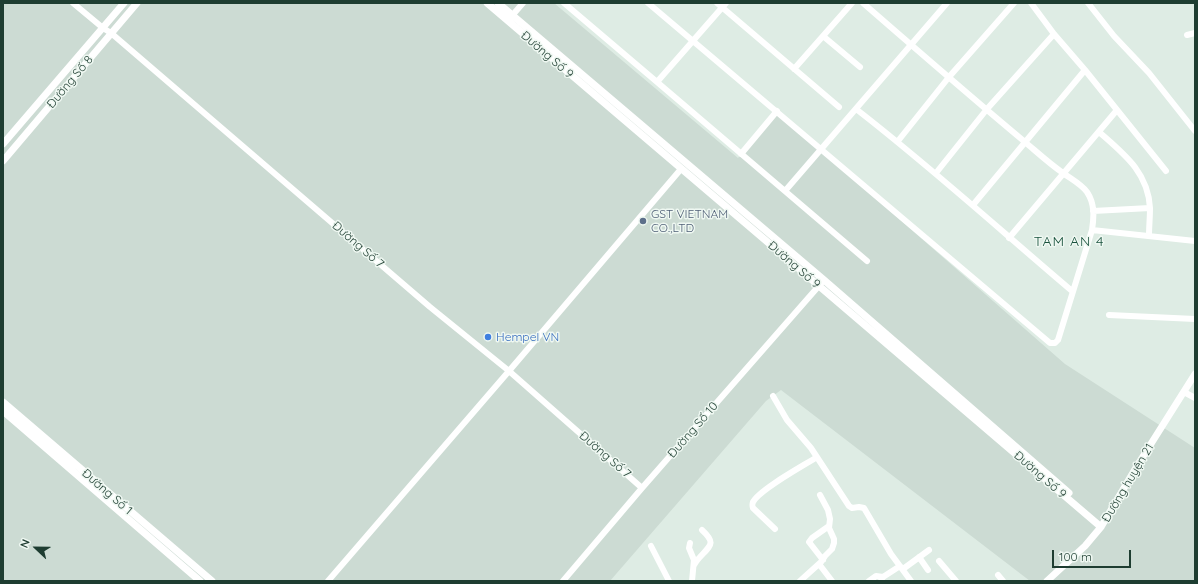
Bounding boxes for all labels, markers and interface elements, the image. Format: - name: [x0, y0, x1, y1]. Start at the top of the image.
- street label: Đường Số 9: [518, 28, 576, 82]
- street label: Đường Số 8: [44, 53, 96, 111]
- place label: GST VIETNAM CO.,LTD: [651, 207, 728, 235]
- marker: GST VIETNAM CO.,LTD: [638, 216, 648, 226]
- street label: Đường Số 7: [329, 219, 387, 271]
- district label: TAM AN 4: [1034, 234, 1104, 250]
- street label: Đường Số 9: [765, 238, 823, 292]
- place label: Hempel VN: [496, 330, 559, 344]
- marker: Hempel VN: [483, 332, 493, 342]
- street label: Đường Số 10: [665, 399, 721, 461]
- street label: Đường Số 7: [576, 429, 634, 481]
- street label: Đường huyện 21: [1099, 441, 1157, 525]
- street label: Đường Số 9: [1011, 448, 1069, 502]
- street label: Đường Số 1: [79, 466, 135, 518]
- north arrow: [16, 528, 56, 568]
- text: N: [17, 537, 33, 550]
- scale bar: [1054, 542, 1133, 568]
- text: 100 m: [1059, 549, 1092, 564]

